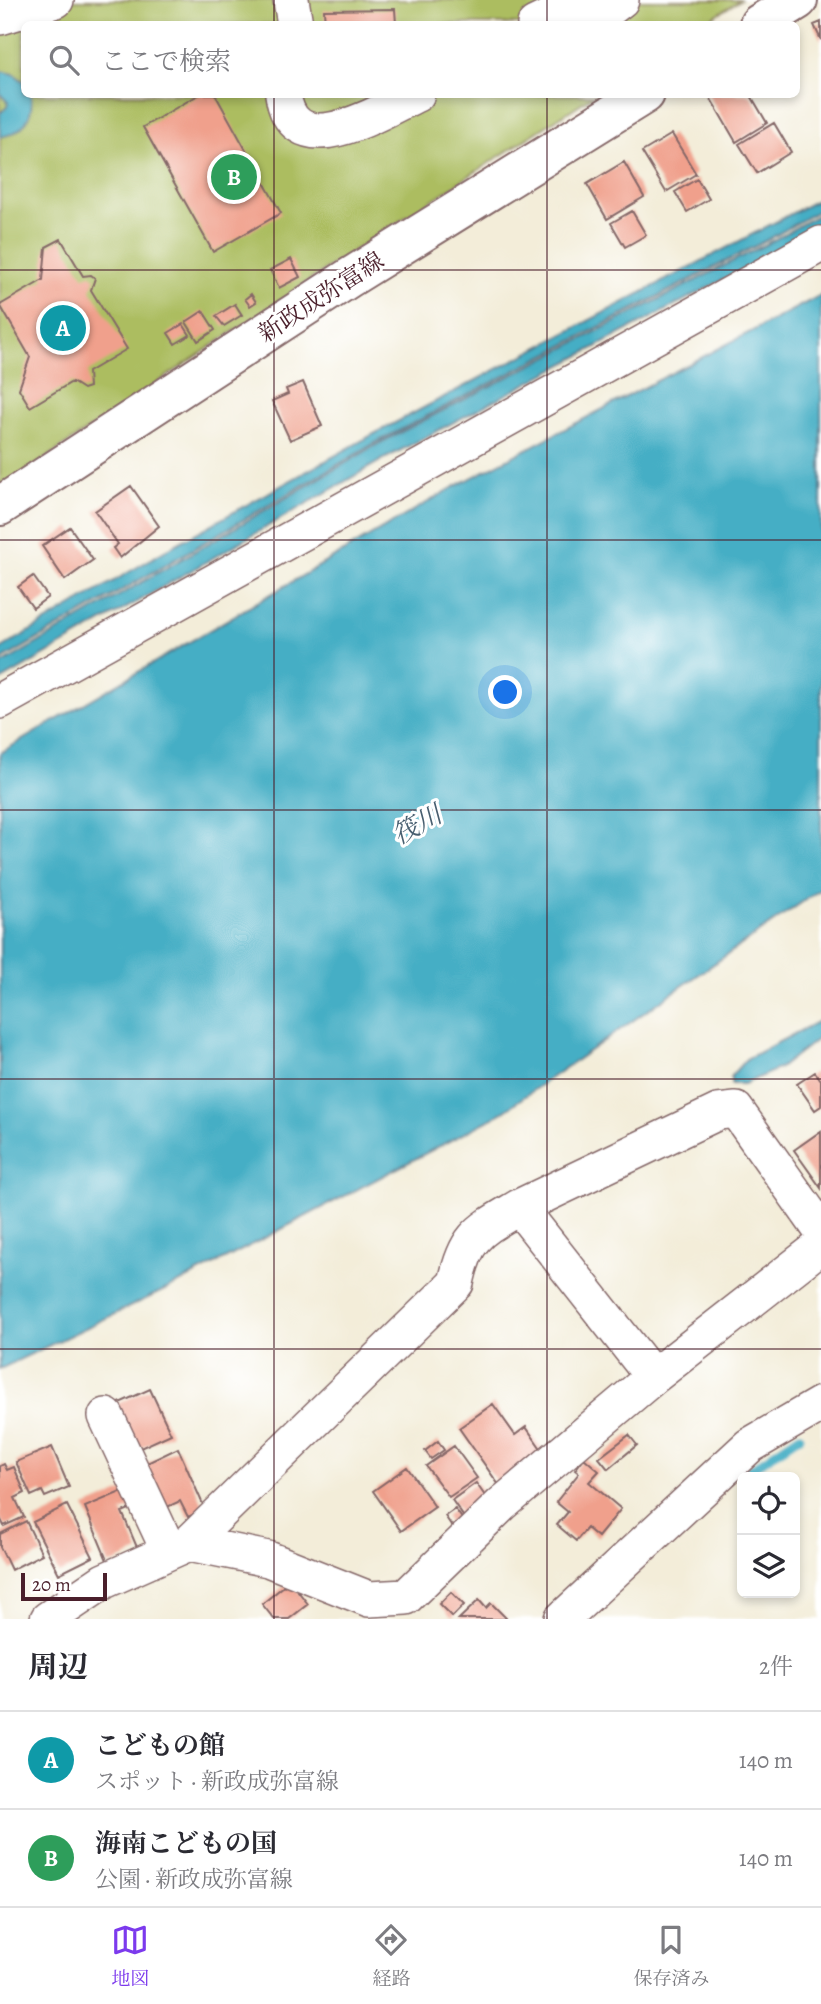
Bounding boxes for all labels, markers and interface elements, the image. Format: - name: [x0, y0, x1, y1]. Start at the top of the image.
- search box: [21, 21, 800, 98]
- icon: search: [45, 41, 83, 79]
- text: ここで検索: [101, 44, 231, 79]
- pin: B: [211, 151, 257, 203]
- street label: 新政成弥富線: [252, 244, 390, 350]
- pin: A: [40, 302, 86, 354]
- your location: [488, 675, 522, 709]
- water label: 筏川: [386, 796, 451, 853]
- map controls: [737, 1472, 800, 1598]
- button: locate: [737, 1472, 800, 1535]
- button: layers: [737, 1535, 800, 1598]
- scale bar: [21, 1570, 107, 1602]
- text: 20 m: [32, 1572, 71, 1598]
- text: 周辺: [28, 1647, 88, 1687]
- text: 2件: [759, 1651, 793, 1682]
- text: こどもの館: [95, 1728, 225, 1763]
- text: A: [44, 1745, 58, 1776]
- text: 140 m: [739, 1745, 793, 1776]
- text: スポット · 新政成弥富線: [95, 1766, 339, 1797]
- text: 海南こどもの国: [95, 1826, 277, 1861]
- text: B: [44, 1843, 58, 1874]
- text: 140 m: [739, 1843, 793, 1874]
- text: 公園 · 新政成弥富線: [95, 1864, 293, 1895]
- tab: 地図: [111, 1921, 150, 1992]
- tab: 経路: [372, 1921, 411, 1992]
- tab: 保存済み: [633, 1921, 710, 1992]

